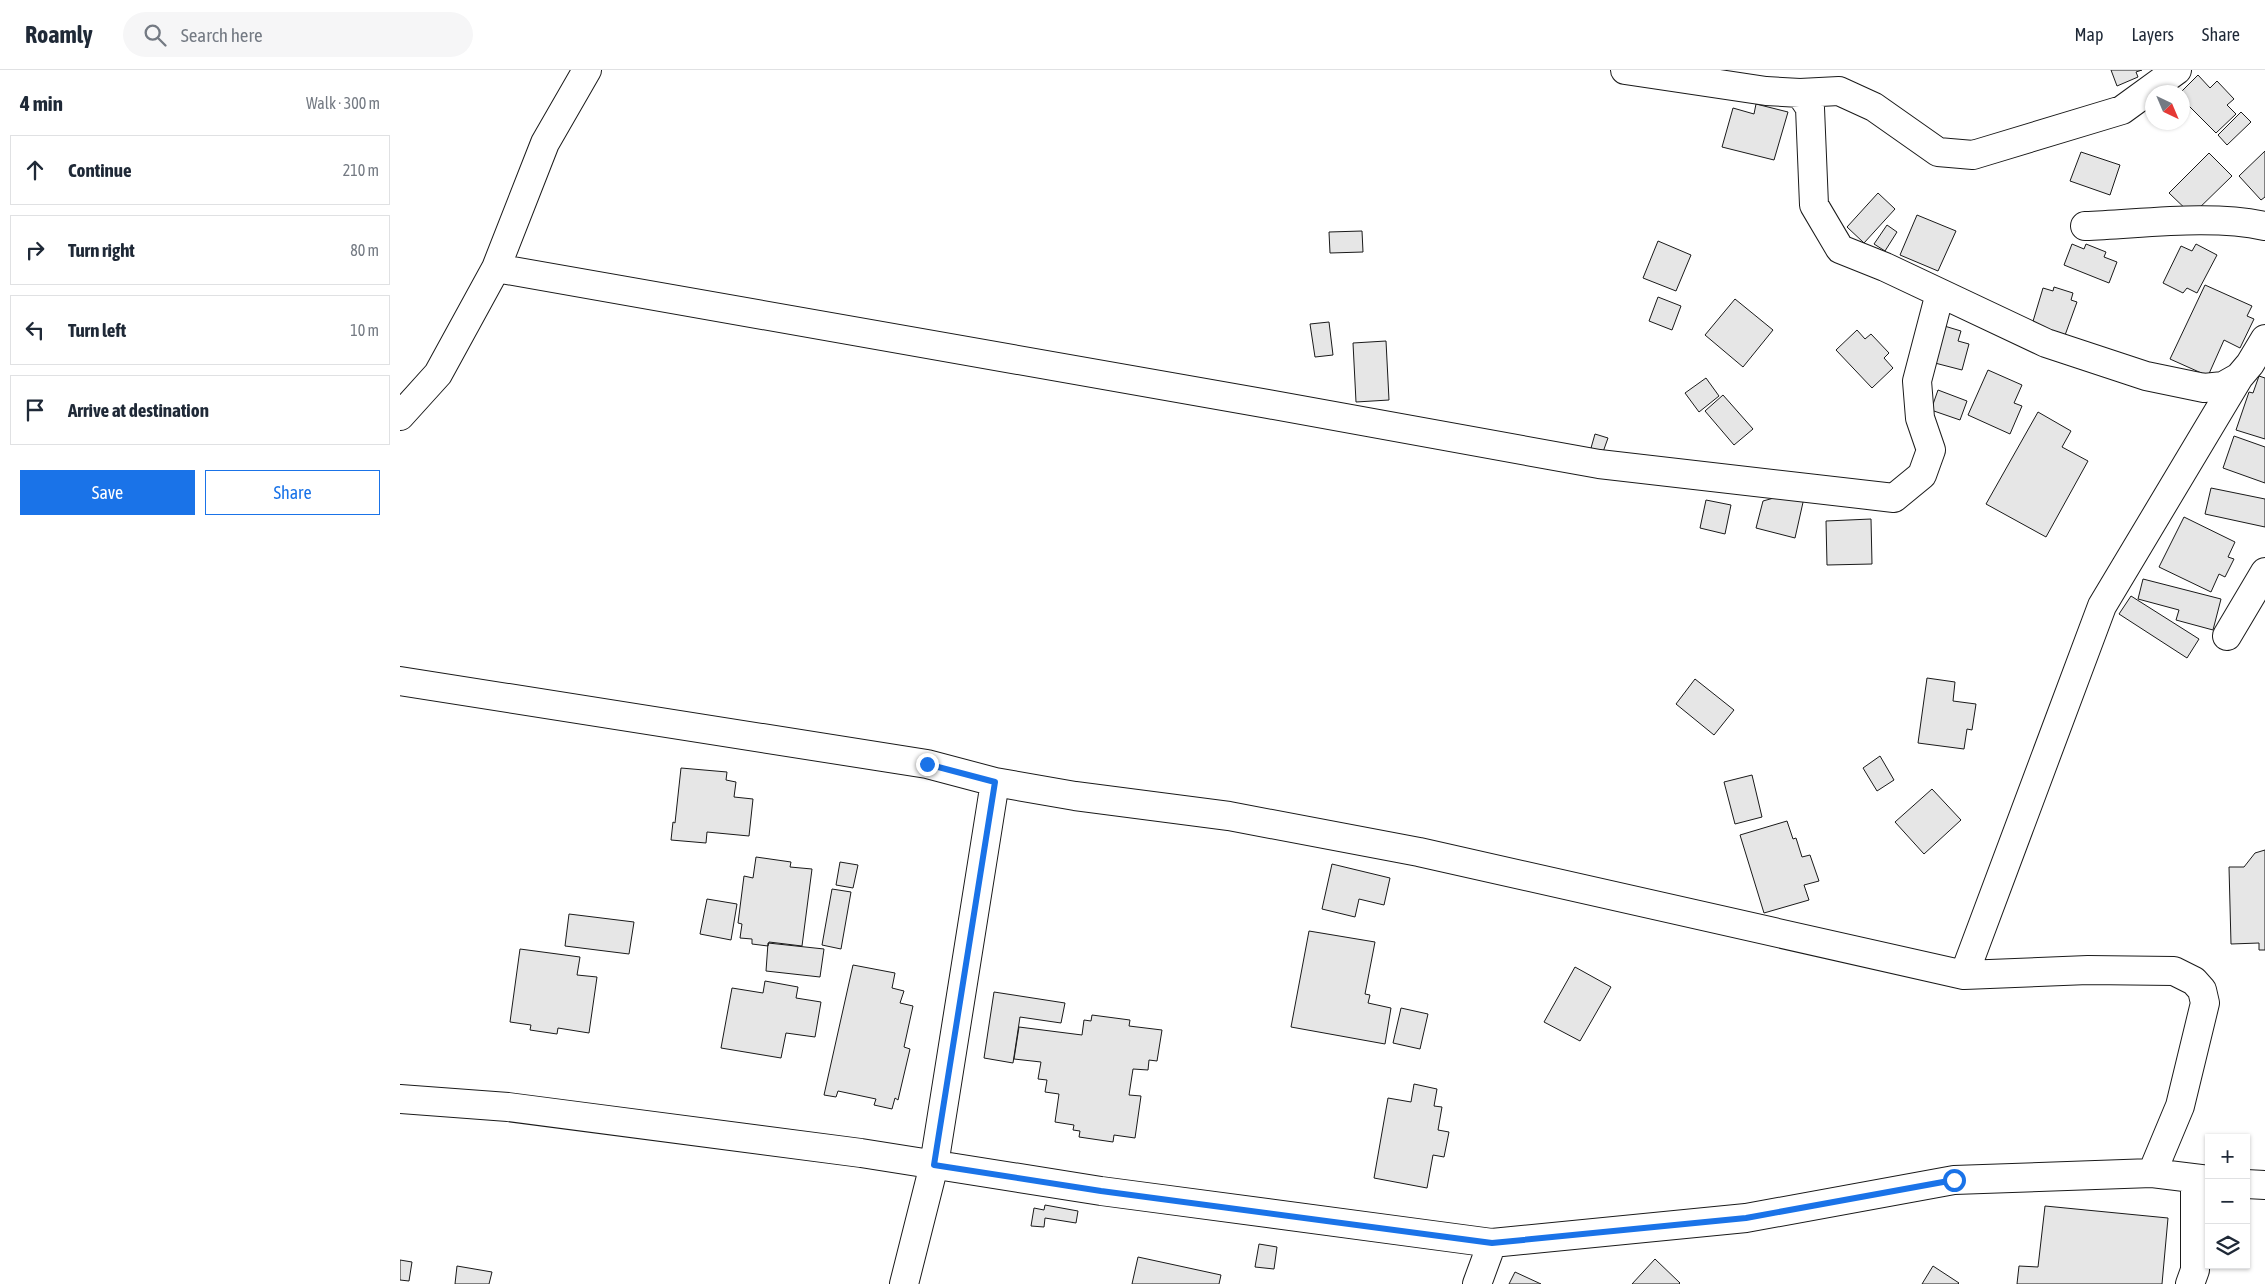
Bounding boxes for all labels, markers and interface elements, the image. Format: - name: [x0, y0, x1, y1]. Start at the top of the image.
- search box: [123, 12, 473, 57]
- text: Roamly: [25, 21, 93, 48]
- icon: search: [141, 21, 169, 49]
- text: Search here: [181, 24, 263, 46]
- text: Map: [2074, 24, 2103, 45]
- text: Layers: [2131, 24, 2174, 45]
- text: Share: [2202, 24, 2240, 45]
- north arrow: [2145, 85, 2190, 130]
- text: 4 min: [20, 91, 63, 115]
- text: Walk · 300 m: [306, 94, 380, 112]
- icon: ahead: [21, 156, 49, 184]
- text: Continue: [68, 159, 132, 181]
- text: 210 m: [343, 161, 379, 179]
- icon: right: [21, 236, 49, 264]
- text: Turn right: [68, 239, 135, 261]
- text: 80 m: [350, 241, 379, 259]
- icon: left: [21, 316, 49, 344]
- text: Turn left: [68, 319, 126, 341]
- text: 10 m: [350, 321, 379, 339]
- icon: arrive: [21, 396, 49, 424]
- text: Arrive at destination: [68, 399, 209, 421]
- button: Save: [20, 470, 195, 515]
- button: Share: [205, 470, 380, 515]
- route end: [916, 753, 939, 776]
- map controls: [2205, 1134, 2250, 1269]
- button: +: [2205, 1134, 2250, 1179]
- route start: [1943, 1169, 1966, 1192]
- button: −: [2205, 1179, 2250, 1224]
- button: layers: [2205, 1224, 2250, 1269]

